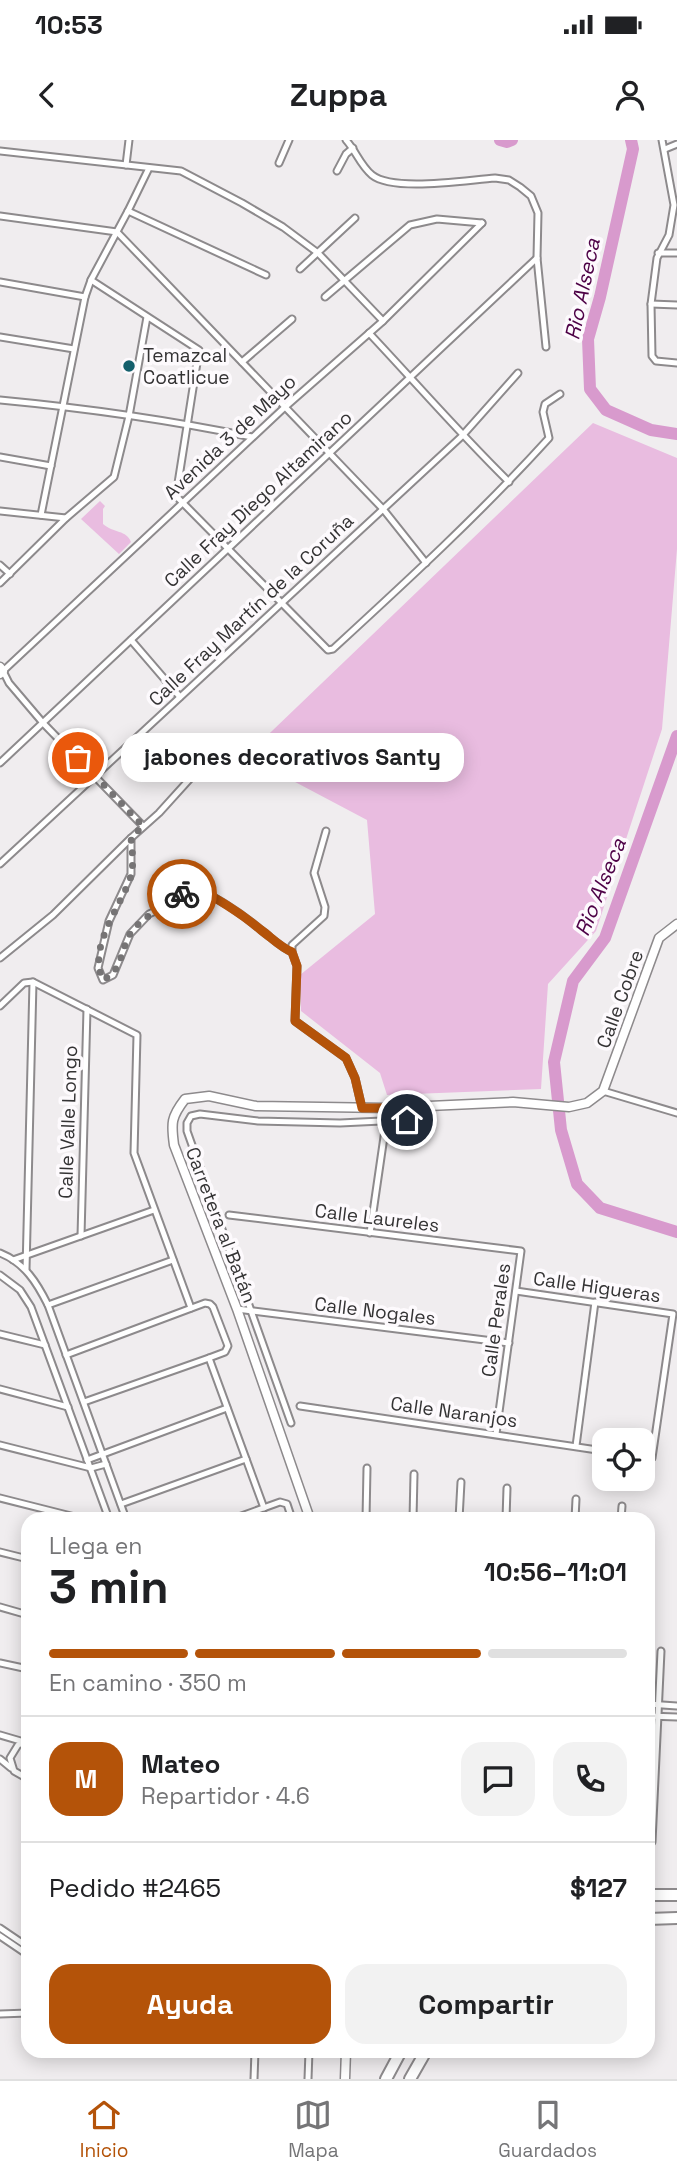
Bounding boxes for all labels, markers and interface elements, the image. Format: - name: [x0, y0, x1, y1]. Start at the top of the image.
- text: 10:53: [35, 8, 103, 42]
- text: Zuppa: [290, 75, 387, 115]
- icon: back: [28, 76, 66, 114]
- icon: person: [611, 76, 649, 114]
- water label: Rio Alseca: [558, 235, 606, 342]
- place label: Temazcal Coatlicue: [143, 343, 230, 390]
- marker: Temazcal Coatlicue: [121, 358, 137, 374]
- street label: Avenida 3 de Mayo: [158, 369, 302, 505]
- street label: Calle Fray Diego Altamirano: [159, 405, 357, 593]
- street label: Calle Fray Martín de la Coruña: [143, 508, 359, 712]
- pin: [48, 728, 108, 788]
- callout: jabones decorativos Santy: [120, 734, 463, 782]
- icon: bag: [59, 739, 97, 777]
- text: jabones decorativos Santy: [144, 742, 441, 772]
- water label: Rio Alseca: [568, 833, 632, 940]
- courier: [147, 859, 217, 929]
- icon: bike: [163, 875, 201, 913]
- street label: Calle Cobre: [591, 946, 649, 1052]
- street label: Calle Valle Longo: [53, 1045, 83, 1199]
- pin: [377, 1090, 437, 1150]
- icon: home: [388, 1101, 426, 1139]
- street label: Carretera al Batán: [180, 1144, 262, 1306]
- street label: Calle Laureles: [313, 1198, 441, 1238]
- street label: Calle Perales: [476, 1262, 516, 1378]
- street label: Calle Higueras: [532, 1266, 662, 1308]
- street label: Calle Nogales: [313, 1291, 437, 1331]
- street label: Calle Naranjos: [389, 1391, 519, 1433]
- map controls: [592, 1428, 655, 1491]
- button: locate: [592, 1428, 655, 1491]
- text: Llega en: [49, 1531, 142, 1561]
- text: 10:56–11:01: [484, 1555, 627, 1589]
- text: 3 min: [49, 1558, 169, 1616]
- text: En camino · 350 m: [49, 1668, 247, 1698]
- button: chat: [461, 1742, 535, 1816]
- button: phone: [553, 1742, 627, 1816]
- text: Mateo: [141, 1747, 220, 1781]
- text: M: [75, 1762, 97, 1796]
- text: Repartidor · 4.6: [141, 1781, 310, 1811]
- text: Pedido #2465: [49, 1871, 221, 1905]
- text: $127: [570, 1871, 627, 1905]
- button: Ayuda: [49, 1964, 331, 2044]
- button: Compartir: [345, 1964, 627, 2044]
- tab: Inicio: [80, 2096, 129, 2163]
- tab: Mapa: [288, 2096, 339, 2163]
- tab: Guardados: [498, 2096, 597, 2163]

